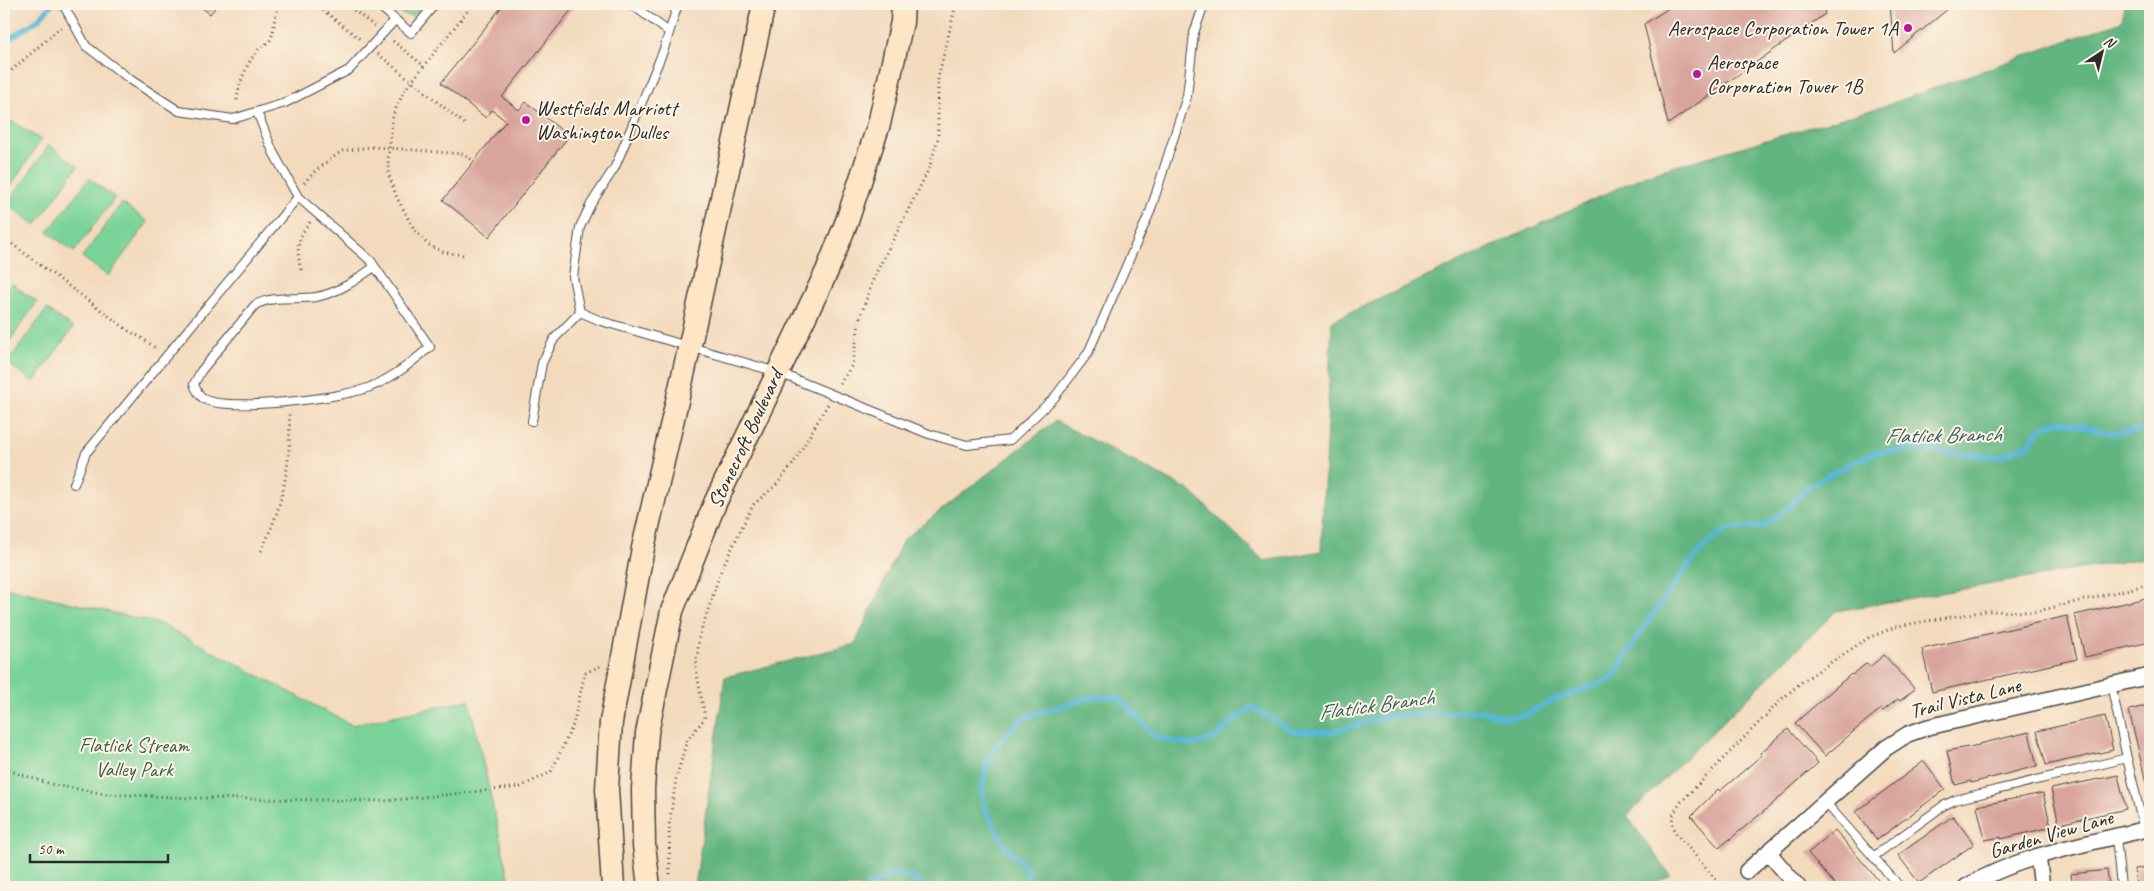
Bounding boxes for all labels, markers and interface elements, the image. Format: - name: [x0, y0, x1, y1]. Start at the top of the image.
- place label: Aerospace Corporation Tower 1A: [1668, 15, 1899, 41]
- marker: Aerospace Corporation Tower 1A: [1902, 22, 1914, 34]
- north arrow: [2076, 28, 2126, 78]
- text: N: [2101, 32, 2120, 53]
- place label: Aerospace Corporation Tower 1B: [1707, 49, 1864, 99]
- marker: Aerospace Corporation Tower 1B: [1691, 68, 1703, 80]
- place label: Westfields Marriott Washington Dulles: [536, 95, 680, 145]
- marker: Westfields Marriott Washington Dulles: [520, 114, 532, 126]
- street label: Stonecroft Boulevard: [702, 362, 790, 512]
- water label: Flatlick Branch: [1885, 420, 2003, 450]
- street label: Trail Vista Lane: [1907, 671, 2024, 724]
- water label: Flatlick Branch: [1317, 683, 1437, 727]
- park label: Flatlick Stream Valley Park: [79, 732, 190, 782]
- street label: Garden View Lane: [1986, 804, 2117, 864]
- scale bar: [30, 831, 168, 863]
- text: 50 m: [38, 840, 65, 859]

